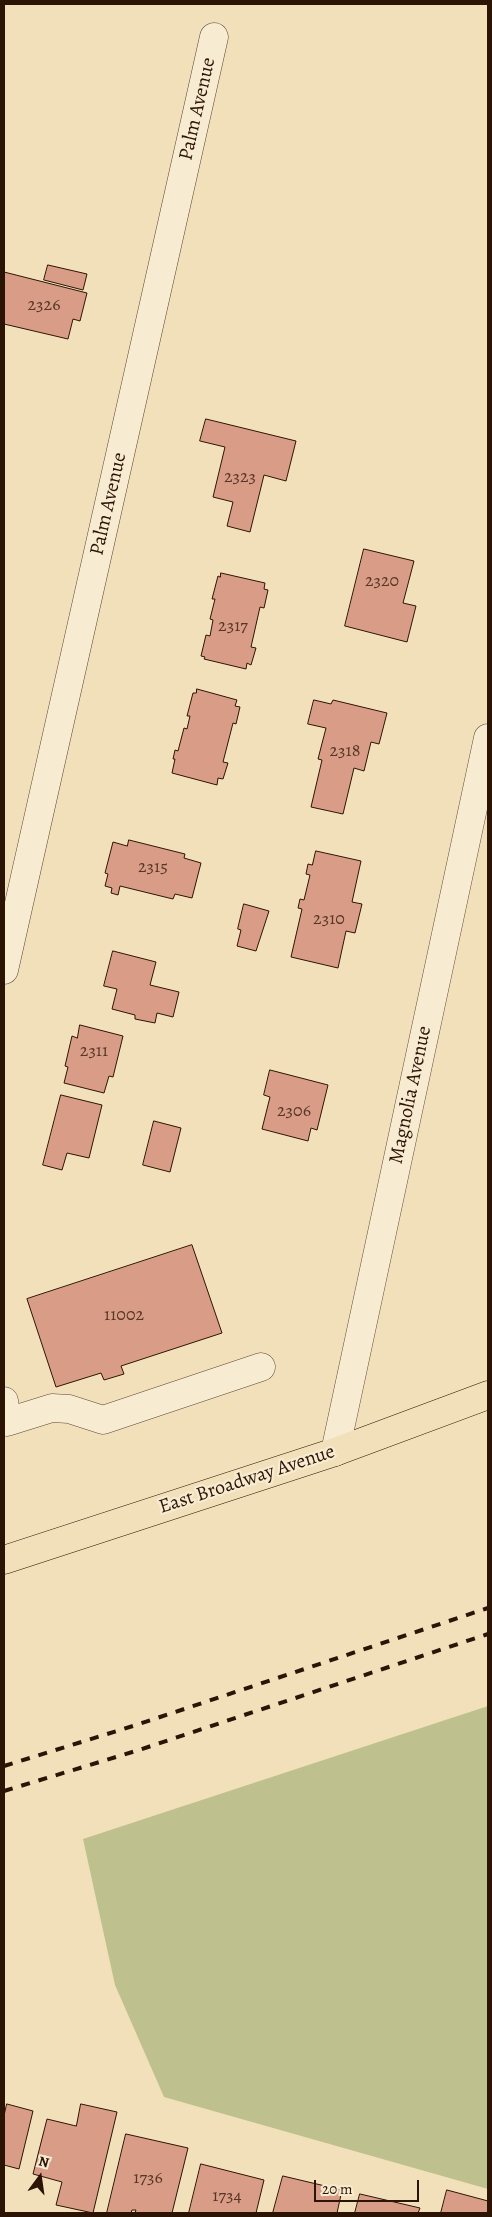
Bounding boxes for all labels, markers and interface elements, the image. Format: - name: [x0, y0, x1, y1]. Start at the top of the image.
- street label: Palm Avenue: [174, 55, 222, 163]
- house number: 2326: [28, 295, 60, 317]
- street label: Palm Avenue: [85, 450, 133, 558]
- house number: 2323: [224, 467, 256, 489]
- house number: 2320: [365, 571, 399, 593]
- house number: 2317: [218, 616, 248, 638]
- house number: 2318: [330, 741, 360, 763]
- house number: 2315: [138, 857, 168, 879]
- house number: 2310: [313, 909, 345, 931]
- street label: Magnolia Avenue: [385, 1024, 437, 1166]
- house number: 2311: [80, 1041, 108, 1063]
- house number: 2306: [277, 1101, 311, 1123]
- house number: 11002: [104, 1305, 144, 1327]
- street label: East Broadway Avenue: [156, 1440, 338, 1520]
- north arrow: [15, 2152, 65, 2202]
- text: N: [36, 2152, 51, 2172]
- house number: 1736: [133, 2168, 163, 2190]
- scale bar: [317, 2170, 422, 2202]
- text: 20 m: [322, 2179, 353, 2199]
- house number: 1734: [212, 2186, 242, 2208]

